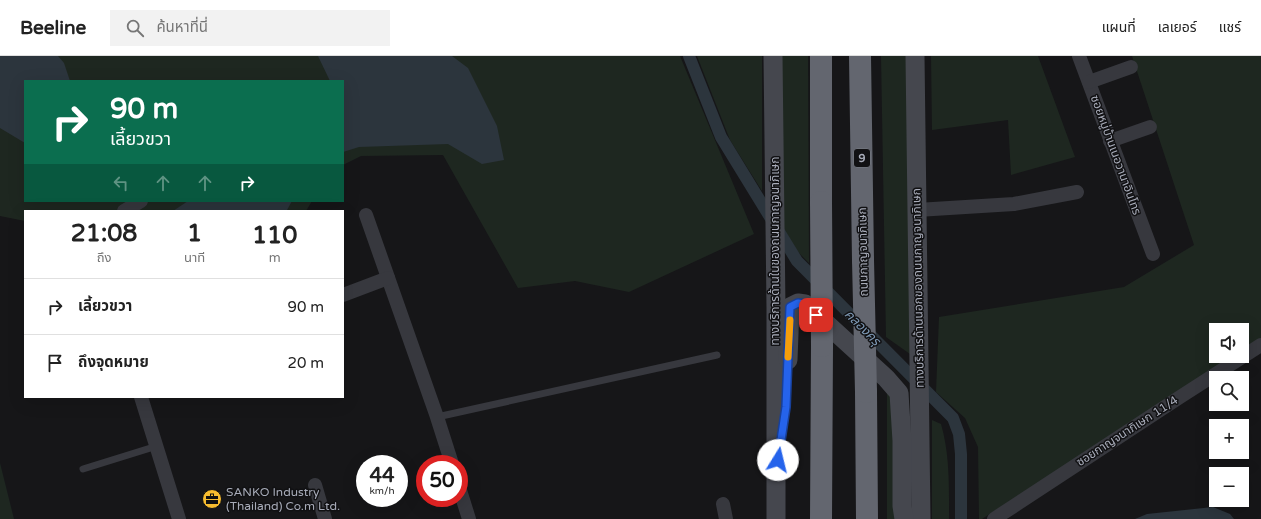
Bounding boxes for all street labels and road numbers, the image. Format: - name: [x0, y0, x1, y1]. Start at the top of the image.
- street label: ซอยหมู่บ้านเนอวานาอินโทร: [1088, 93, 1144, 217]
- road number: 9: [854, 149, 870, 167]
- street label: ทางบริการด้านในของถนนกาญจนาภิเษก: [768, 157, 782, 345]
- street label: ทางบริการด้านนอกของถนนกาญจนาภิเษก: [909, 188, 927, 388]
- street label: ถนนกาญจนาภิเษก: [855, 207, 871, 297]
- street label: ซอยกาญจนาภิเษก 11/4: [1074, 393, 1181, 469]

